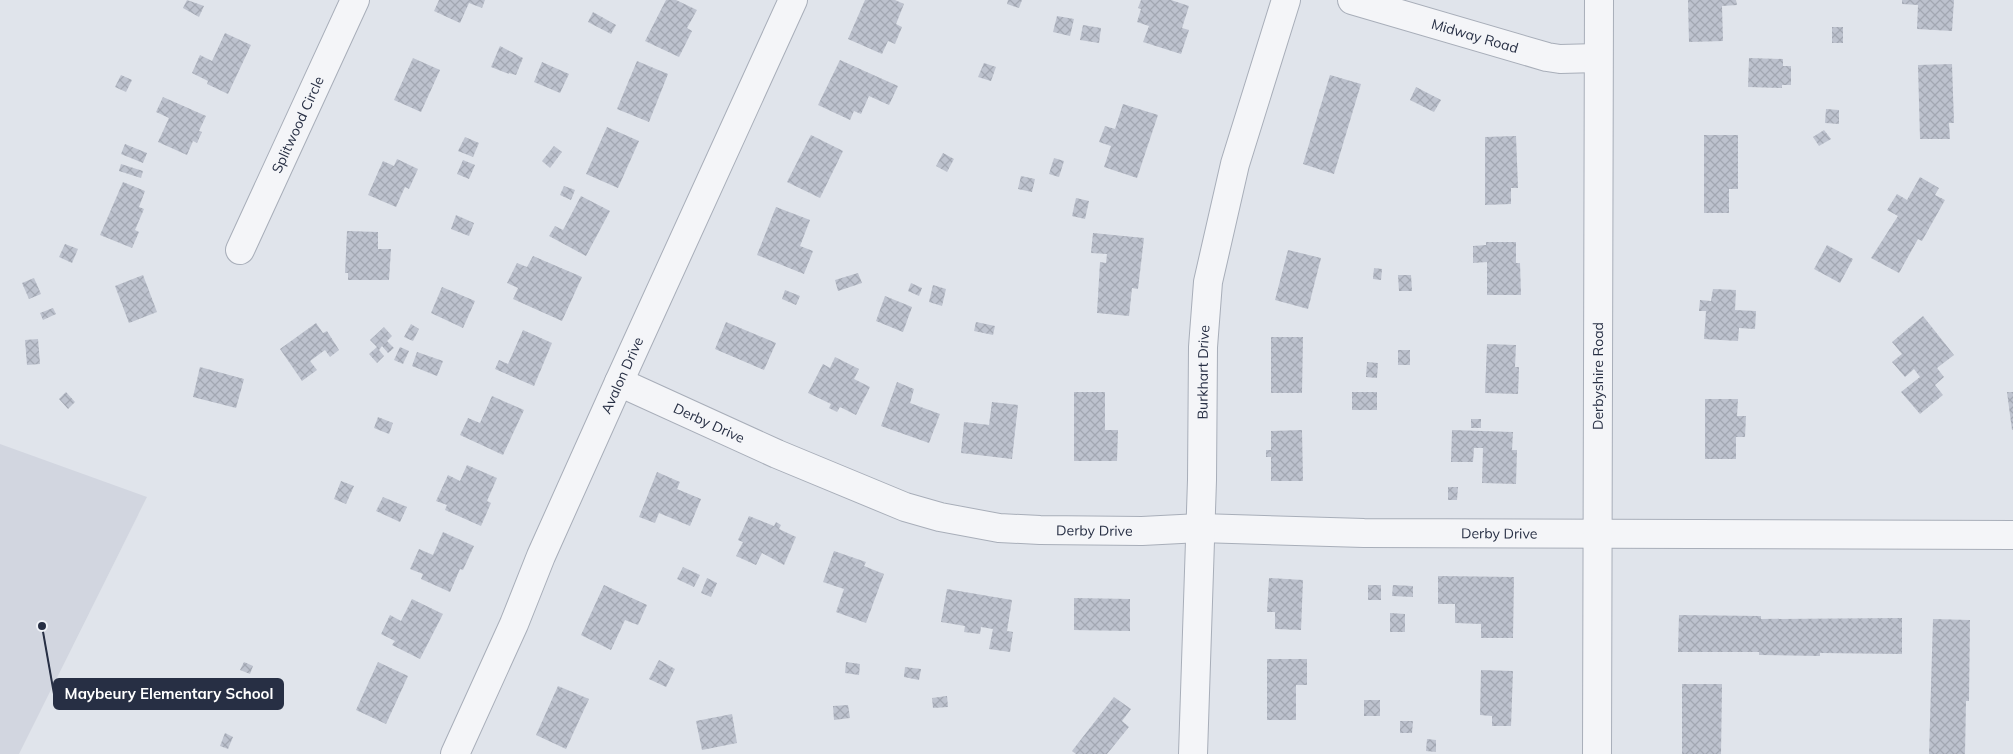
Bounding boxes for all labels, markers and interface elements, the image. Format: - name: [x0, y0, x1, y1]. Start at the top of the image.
- street label: Midway Road: [1429, 15, 1520, 57]
- street label: Splitwood Circle: [268, 73, 328, 176]
- street label: Derbyshire Road: [1589, 322, 1607, 430]
- street label: Burkhart Drive: [1193, 324, 1214, 419]
- street label: Avalon Drive: [597, 334, 647, 417]
- street label: Derby Drive: [671, 399, 748, 447]
- street label: Derby Drive: [1056, 521, 1133, 540]
- street label: Derby Drive: [1461, 524, 1537, 543]
- callout: Maybeury Elementary School: [54, 679, 283, 709]
- text: Maybeury Elementary School: [65, 684, 273, 703]

